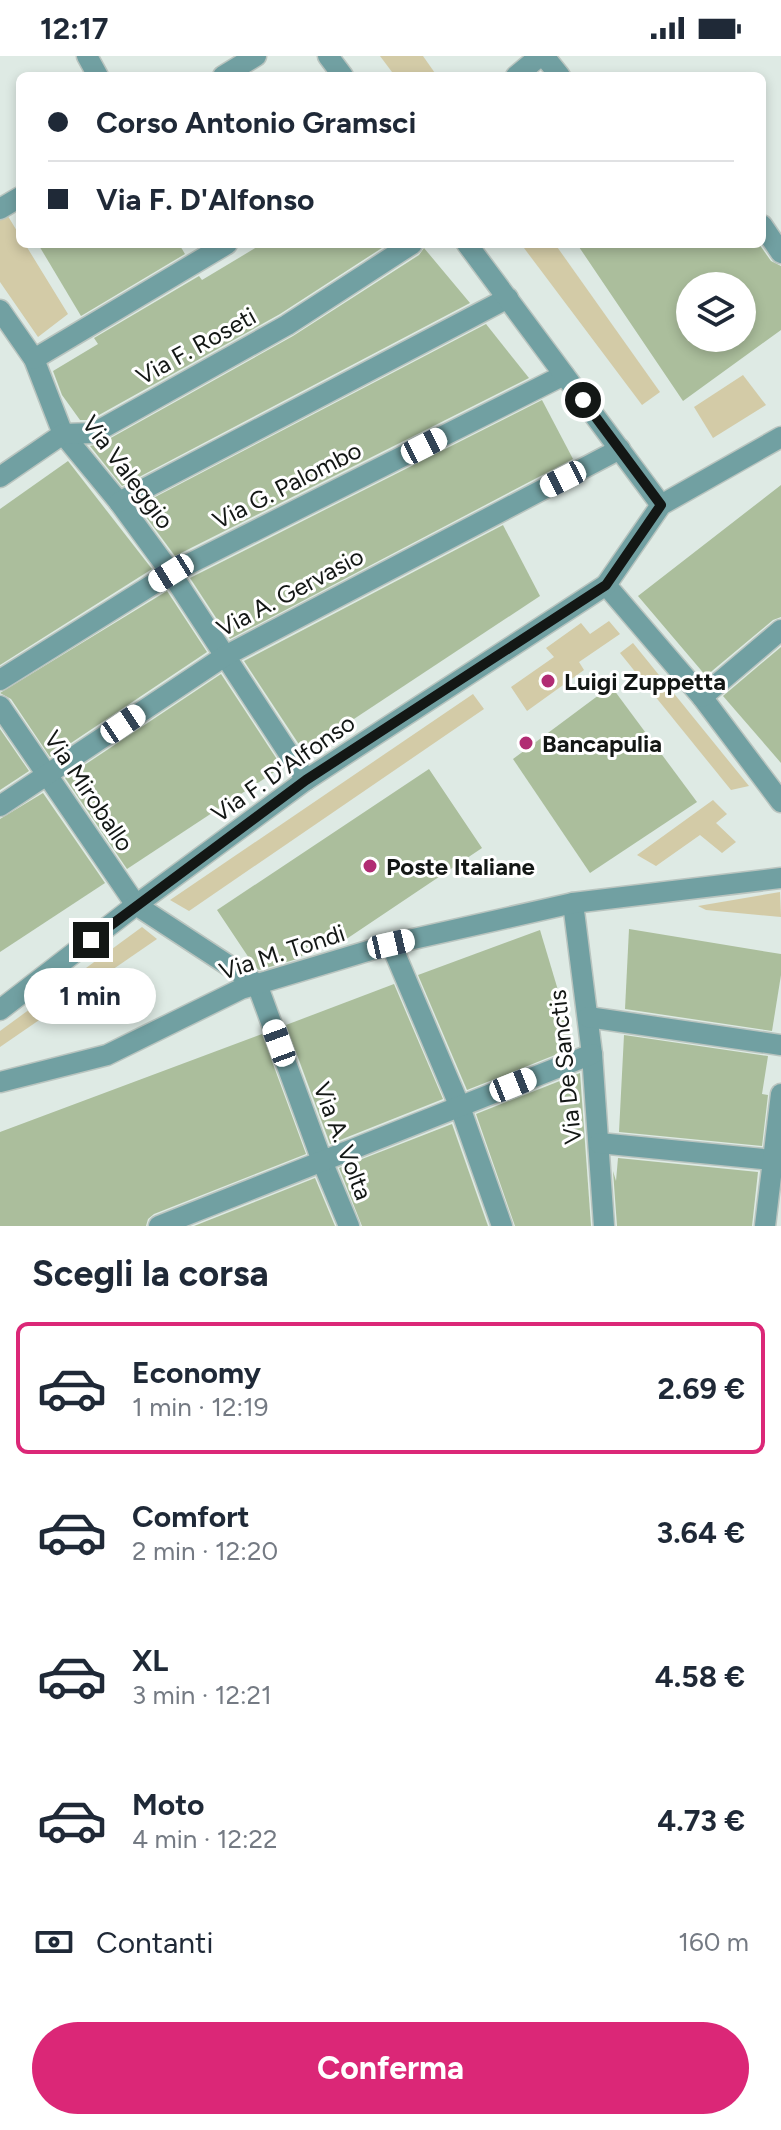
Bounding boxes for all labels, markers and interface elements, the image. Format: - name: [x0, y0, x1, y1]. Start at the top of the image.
- text: 12:17: [40, 10, 108, 47]
- text: Corso Antonio Gramsci: [96, 104, 416, 141]
- text: Via F. D'Alfonso: [96, 181, 314, 218]
- map controls: [676, 272, 756, 352]
- button: layers: [676, 272, 756, 352]
- street label: Via F. Roseti: [131, 301, 261, 391]
- route start: [565, 382, 601, 418]
- street label: Via Valeggio: [76, 410, 180, 534]
- car: [397, 424, 451, 468]
- street label: Via G. Palombo: [208, 435, 366, 535]
- car: [536, 457, 590, 501]
- street label: Via A. Gervasio: [212, 541, 368, 643]
- car: [144, 550, 198, 596]
- place label: Luigi Zuppetta: [564, 667, 726, 696]
- marker: Luigi Zuppetta: [539, 672, 557, 690]
- car: [96, 701, 150, 747]
- street label: Via F. D'Alfonso: [206, 708, 360, 828]
- street label: Via Miroballo: [38, 725, 140, 857]
- place label: Bancapulia: [542, 729, 662, 758]
- marker: Bancapulia: [517, 734, 535, 752]
- place label: Poste Italiane: [386, 852, 535, 881]
- marker: Poste Italiane: [361, 857, 379, 875]
- street label: Via M. Tondi: [216, 918, 348, 986]
- route end: [73, 922, 109, 958]
- car: [365, 927, 417, 961]
- callout: 1 min: [25, 968, 157, 1024]
- text: 1 min: [59, 980, 121, 1012]
- street label: Via De Sanctis: [542, 988, 588, 1146]
- car: [260, 1016, 298, 1070]
- car: [486, 1065, 540, 1105]
- street label: Via A. Volta: [307, 1078, 379, 1204]
- text: Scegli la corsa: [32, 1252, 269, 1295]
- icon: car: [36, 1352, 108, 1424]
- text: Economy: [132, 1354, 261, 1391]
- text: 2.69 €: [657, 1370, 745, 1407]
- text: 1 min · 12:19: [132, 1391, 269, 1423]
- icon: car: [36, 1496, 108, 1568]
- text: Comfort: [132, 1498, 250, 1535]
- text: 3.64 €: [657, 1514, 745, 1551]
- text: 2 min · 12:20: [132, 1535, 278, 1567]
- icon: car: [36, 1640, 108, 1712]
- text: XL: [132, 1642, 168, 1679]
- text: 4.58 €: [655, 1658, 745, 1695]
- text: 3 min · 12:21: [132, 1679, 272, 1711]
- icon: car: [36, 1784, 108, 1856]
- text: Moto: [132, 1786, 204, 1823]
- text: 4.73 €: [657, 1802, 745, 1839]
- text: 4 min · 12:22: [132, 1823, 278, 1855]
- icon: cash: [32, 1920, 76, 1964]
- text: Contanti: [96, 1924, 213, 1961]
- text: 160 m: [678, 1926, 749, 1958]
- button: Conferma: [32, 2022, 749, 2114]

